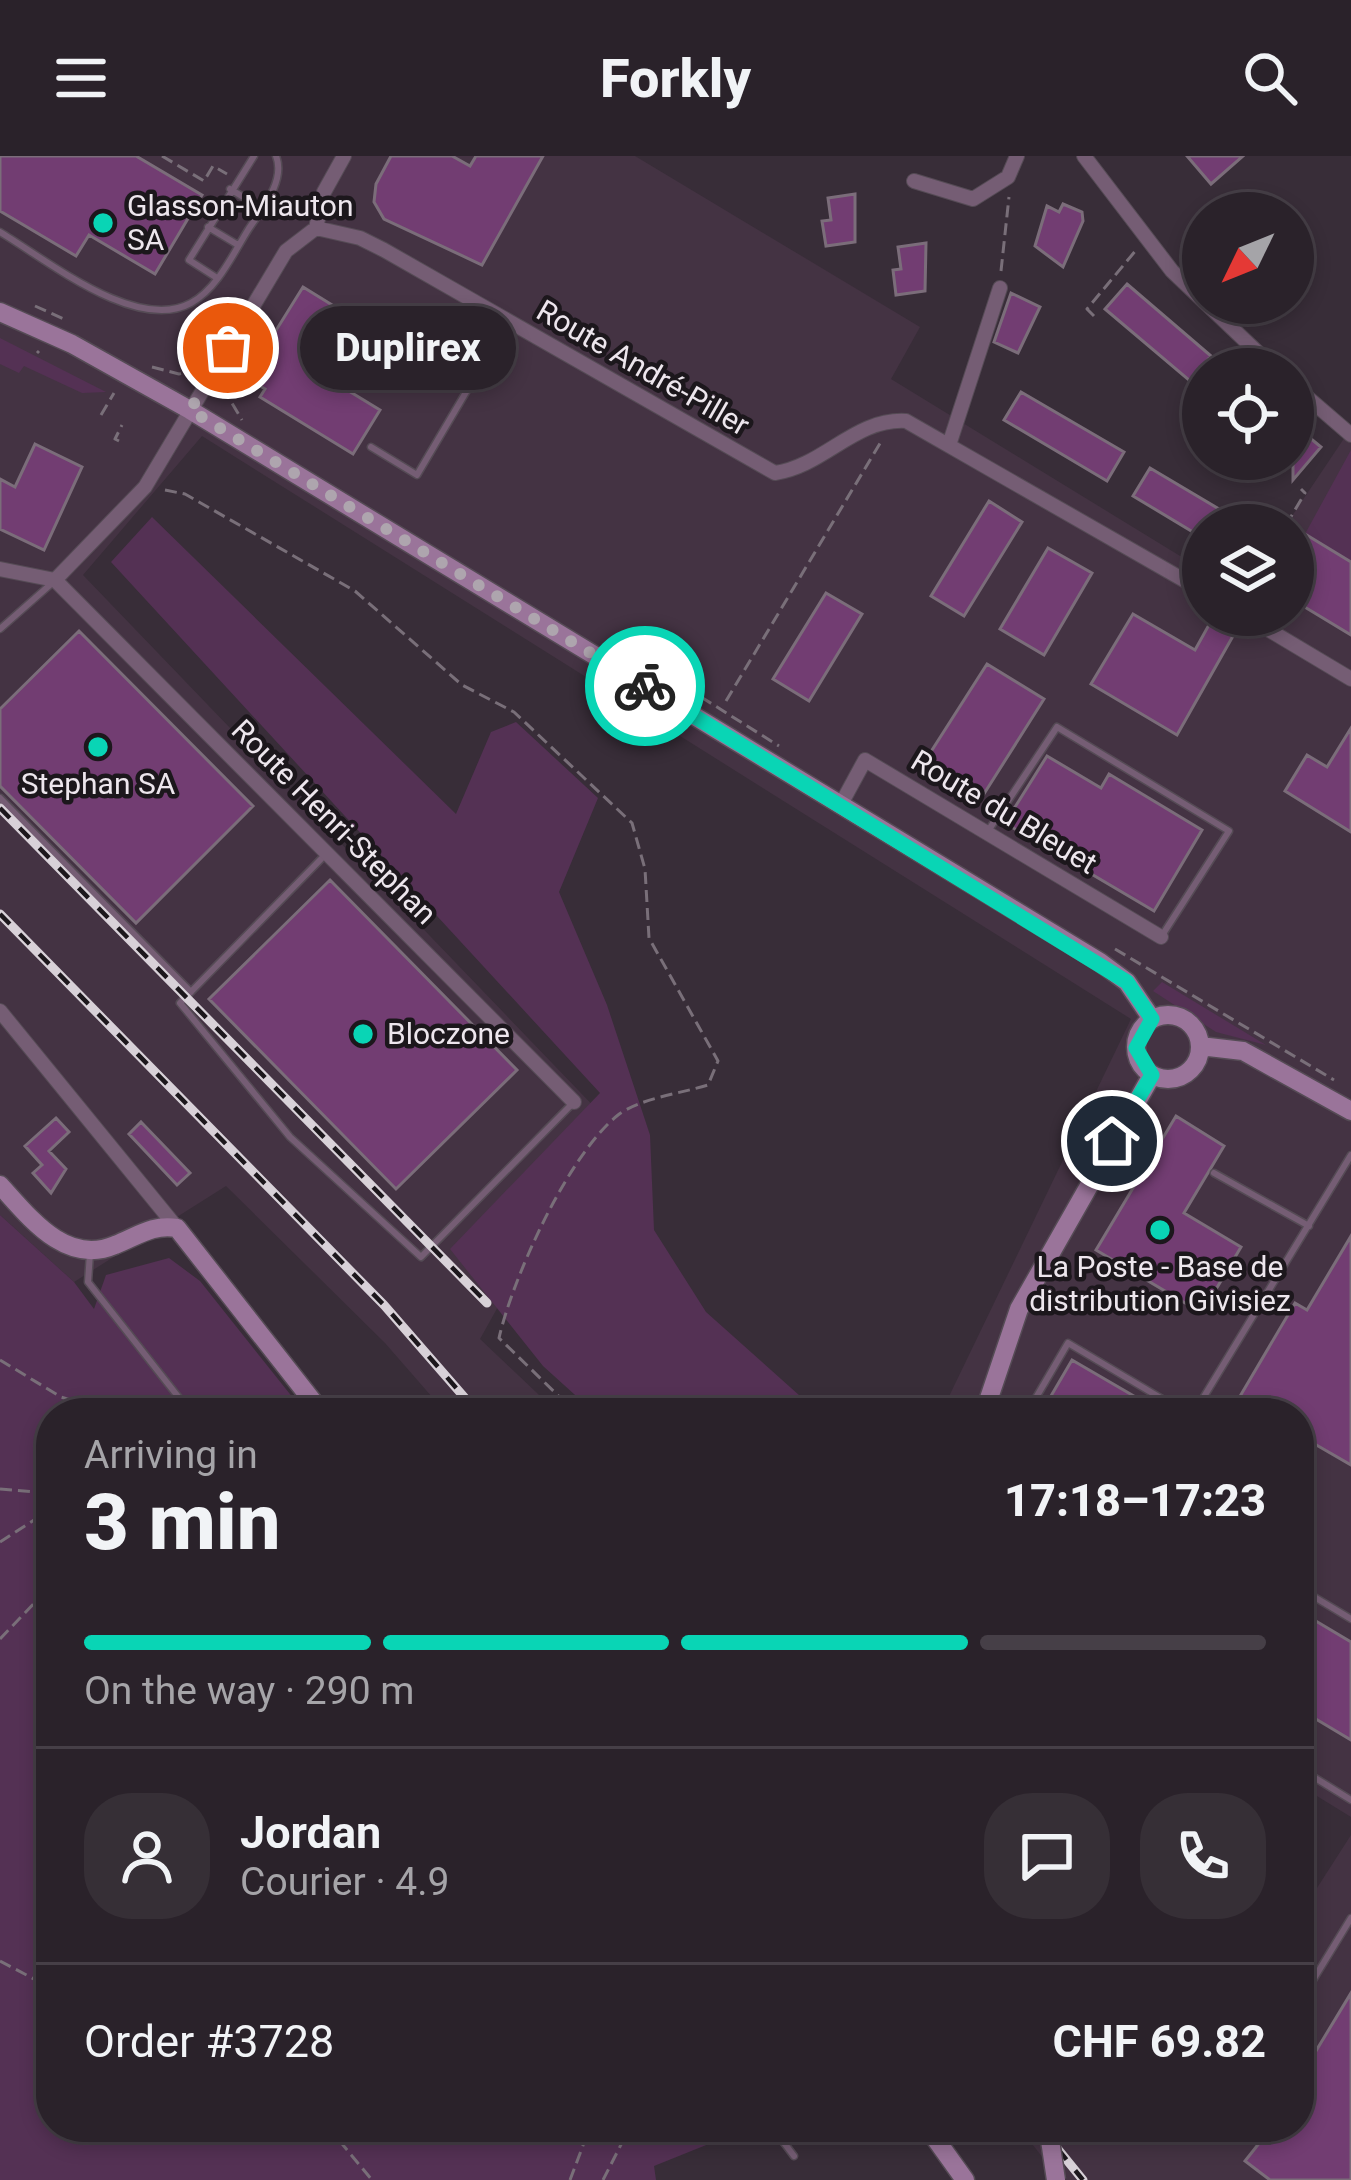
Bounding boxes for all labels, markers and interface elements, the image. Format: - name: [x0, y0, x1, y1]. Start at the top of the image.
- icon: menu: [48, 45, 114, 111]
- icon: search: [1237, 45, 1303, 111]
- text: Forkly: [600, 47, 751, 110]
- place label: Glasson-Miauton SA: [127, 188, 354, 257]
- north arrow: [1182, 192, 1314, 324]
- map controls: [1182, 192, 1314, 636]
- marker: Glasson-Miauton SA: [90, 210, 116, 236]
- street label: Route André-Piller: [531, 293, 756, 443]
- pin: [177, 297, 279, 399]
- callout: Duplirex: [300, 306, 516, 390]
- icon: bag: [195, 315, 261, 381]
- text: Duplirex: [335, 325, 481, 371]
- button: locate: [1182, 348, 1314, 480]
- button: layers: [1182, 504, 1314, 636]
- courier: [585, 626, 705, 746]
- icon: bike: [612, 653, 678, 719]
- street label: Route Henri-Stephan: [225, 712, 444, 931]
- marker: Stephan SA: [85, 734, 111, 760]
- street label: Route du Bleuet: [905, 742, 1103, 881]
- place label: Stephan SA: [21, 766, 176, 801]
- place label: Bloczone: [387, 1016, 510, 1051]
- marker: Bloczone: [350, 1021, 376, 1047]
- pin: [1061, 1090, 1163, 1192]
- icon: home: [1079, 1108, 1145, 1174]
- marker: La Poste - Base de distribution Givisiez: [1147, 1217, 1173, 1243]
- place label: La Poste - Base de distribution Givisiez: [1029, 1249, 1291, 1318]
- text: Arriving in: [84, 1432, 258, 1478]
- text: 17:18–17:23: [1004, 1474, 1266, 1527]
- text: 3 min: [84, 1477, 281, 1568]
- text: On the way · 290 m: [84, 1668, 415, 1714]
- button: person: [84, 1793, 210, 1919]
- button: chat: [984, 1793, 1110, 1919]
- button: phone: [1140, 1793, 1266, 1919]
- text: Jordan: [240, 1806, 381, 1859]
- text: Courier · 4.9: [240, 1859, 449, 1905]
- text: Order #3728: [84, 2015, 334, 2068]
- text: CHF 69.82: [1053, 2015, 1266, 2068]

